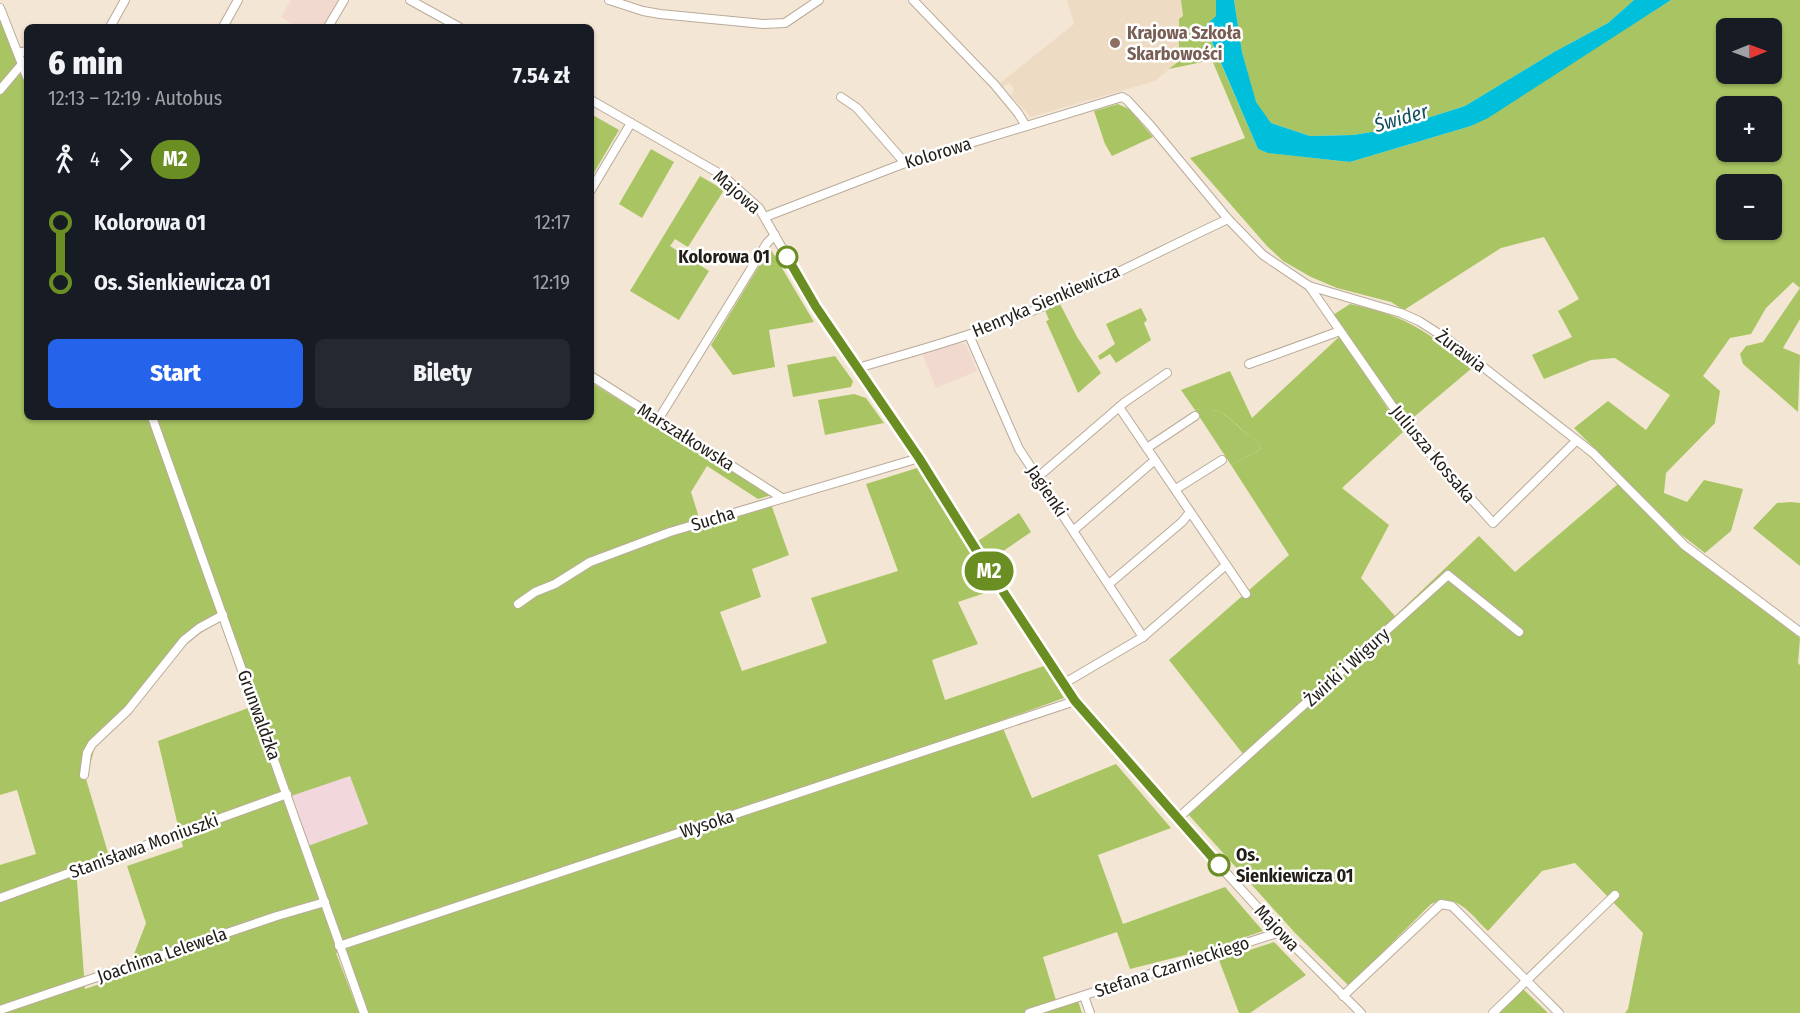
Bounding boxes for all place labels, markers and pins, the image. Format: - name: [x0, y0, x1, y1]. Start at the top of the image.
- place label: Krajowa Szkoła Skarbowości: [1127, 22, 1241, 65]
- marker: Krajowa Szkoła Skarbowości: [1108, 36, 1122, 50]
- place label: Kolorowa 01: [678, 246, 770, 268]
- marker: Kolorowa 01: [776, 246, 798, 268]
- place label: Os. Sienkiewicza 01: [1236, 844, 1353, 887]
- marker: Os. Sienkiewicza 01: [1208, 854, 1230, 876]

